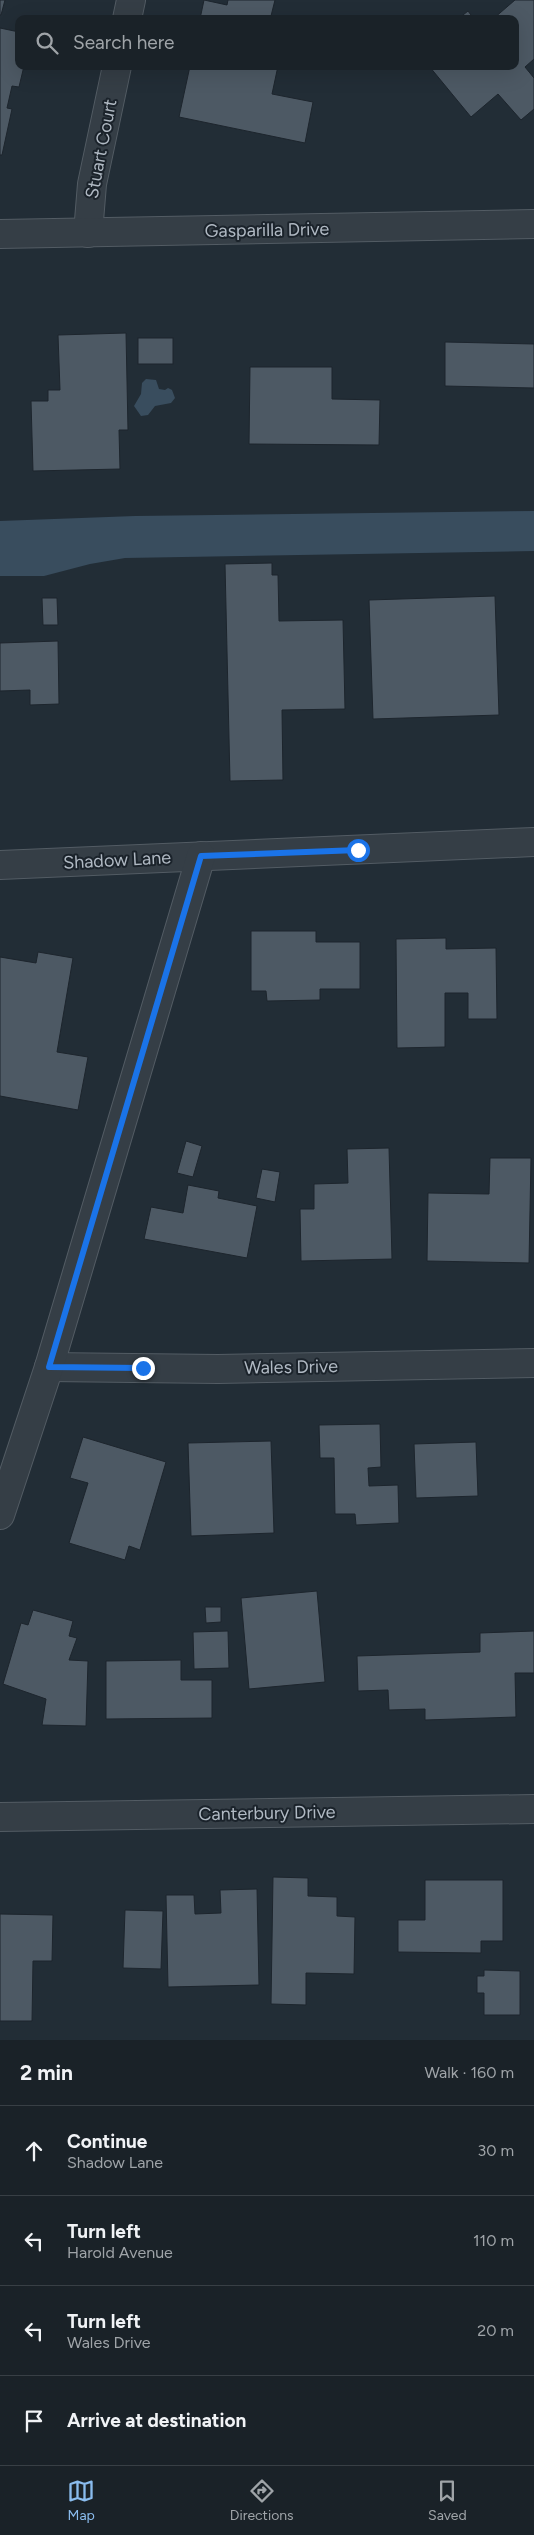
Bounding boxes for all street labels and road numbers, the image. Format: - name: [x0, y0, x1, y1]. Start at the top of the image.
- street label: Stuart Court: [81, 97, 121, 201]
- street label: Gasparilla Drive: [205, 218, 330, 242]
- street label: Shadow Lane: [62, 846, 172, 874]
- street label: Wales Drive: [244, 1355, 338, 1379]
- street label: Canterbury Drive: [198, 1801, 336, 1825]

